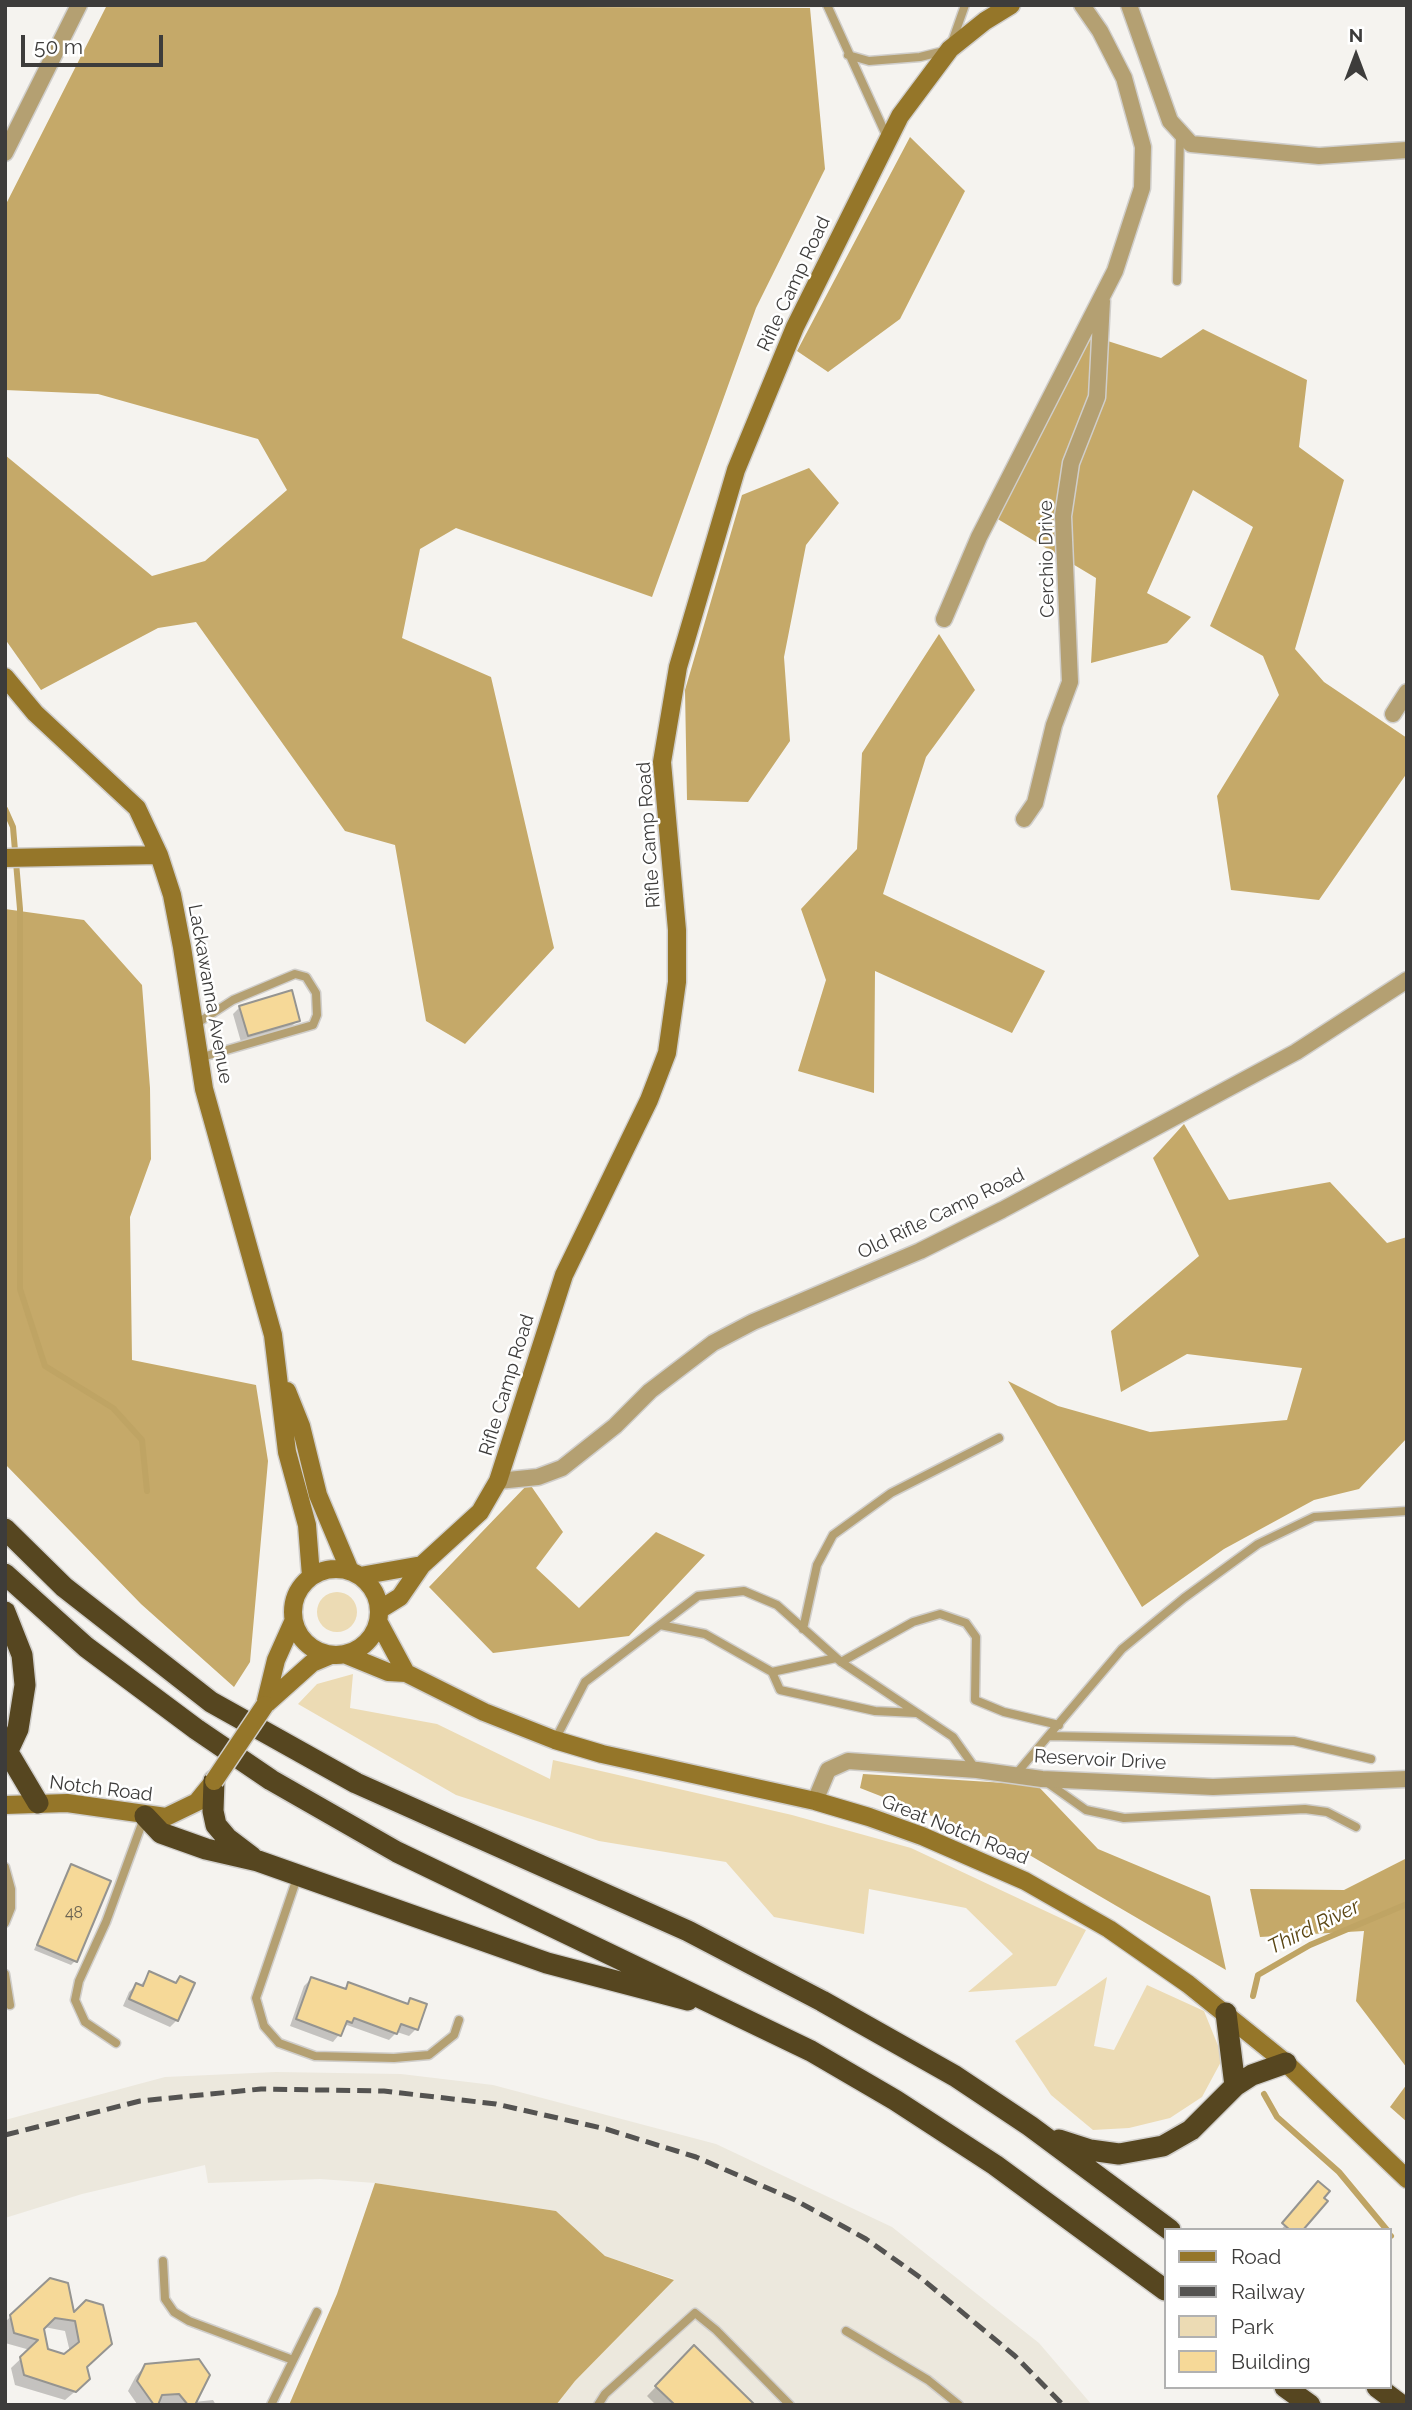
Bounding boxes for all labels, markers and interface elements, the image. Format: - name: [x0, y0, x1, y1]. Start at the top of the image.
- scale bar: [24, 21, 166, 65]
- north arrow: [1321, 21, 1391, 91]
- text: N: [1349, 24, 1363, 46]
- text: 50 m: [34, 34, 83, 59]
- street label: Rifle Camp Road: [753, 213, 835, 355]
- street label: Cerchio Drive: [1035, 500, 1059, 618]
- street label: Rifle Camp Road: [633, 761, 665, 909]
- street label: Lackawanna Avenue: [183, 903, 237, 1085]
- street label: Old Rifle Camp Road: [854, 1164, 1028, 1264]
- street label: Rifle Camp Road: [475, 1312, 539, 1458]
- street label: Reservoir Drive: [1033, 1745, 1167, 1775]
- street label: Notch Road: [48, 1771, 154, 1807]
- street label: Great Notch Road: [878, 1790, 1032, 1870]
- water label: Third River: [1264, 1894, 1364, 1960]
- house number: 48: [65, 1903, 83, 1923]
- legend: [1164, 2228, 1391, 2389]
- text: Road: [1231, 2244, 1281, 2269]
- text: Railway: [1231, 2279, 1305, 2304]
- text: Park: [1231, 2314, 1274, 2339]
- text: Building: [1231, 2349, 1311, 2374]

